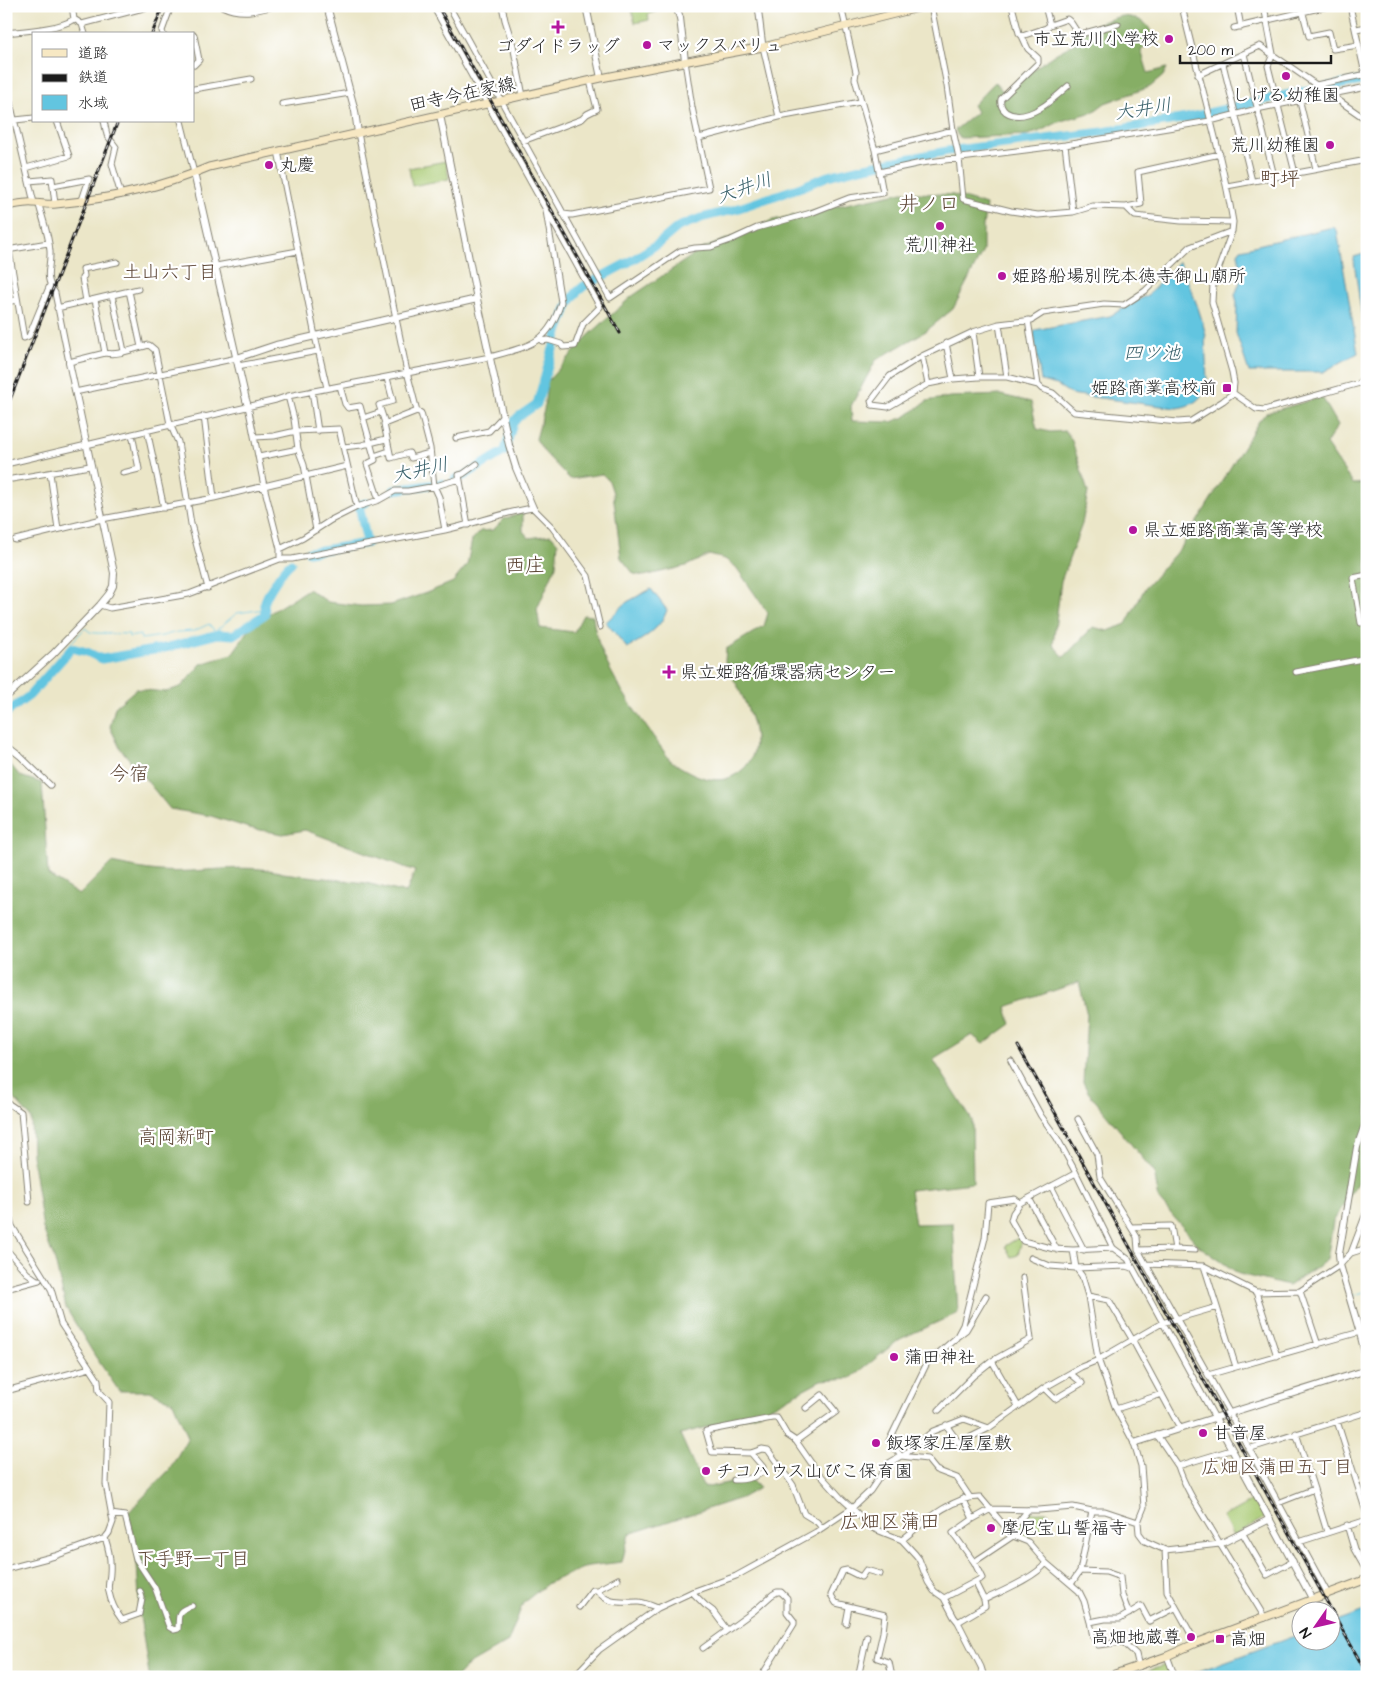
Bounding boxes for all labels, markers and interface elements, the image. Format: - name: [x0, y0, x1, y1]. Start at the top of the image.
- marker: ゴダイドラッグ: [552, 21, 564, 33]
- place label: 市立荒川小学校: [1033, 27, 1159, 52]
- legend: [32, 32, 195, 122]
- scale bar: [1180, 32, 1332, 64]
- place label: マックスバリュ: [657, 33, 783, 58]
- marker: 市立荒川小学校: [1163, 33, 1175, 45]
- place label: ゴダイドラッグ: [496, 34, 620, 59]
- marker: マックスバリュ: [641, 39, 653, 51]
- text: 200 m: [1188, 40, 1234, 61]
- text: 道路: [78, 43, 108, 64]
- text: 鉄道: [78, 67, 108, 88]
- marker: しげる幼稚園: [1280, 70, 1292, 82]
- street label: 田寺今在家線: [407, 71, 518, 118]
- place label: しげる幼稚園: [1232, 83, 1340, 108]
- water label: 大井川: [1113, 92, 1173, 127]
- text: 水域: [78, 93, 108, 114]
- place label: 荒川幼稚園: [1230, 133, 1320, 158]
- marker: 荒川幼稚園: [1324, 139, 1336, 151]
- place label: 丸慶: [279, 153, 315, 178]
- marker: 丸慶: [263, 159, 275, 171]
- district label: 町坪: [1260, 165, 1300, 193]
- water label: 大井川: [713, 166, 776, 210]
- district label: 井ノ口: [899, 190, 959, 218]
- marker: 荒川神社: [934, 220, 946, 232]
- place label: 荒川神社: [904, 233, 976, 258]
- district label: 土山六丁目: [122, 259, 218, 286]
- place label: 姫路船場別院本徳寺御山廟所: [1012, 264, 1246, 289]
- marker: 姫路船場別院本徳寺御山廟所: [996, 270, 1008, 282]
- water label: 四ツ池: [1123, 340, 1181, 367]
- place label: 姫路商業高校前: [1091, 376, 1217, 401]
- marker: 姫路商業高校前: [1221, 382, 1233, 394]
- water label: 大井川: [390, 451, 451, 490]
- place label: 県立姫路商業高等学校: [1143, 518, 1323, 543]
- marker: 県立姫路商業高等学校: [1127, 524, 1139, 536]
- district label: 西庄: [505, 552, 545, 580]
- place label: 県立姫路循環器病センター: [680, 660, 895, 685]
- marker: 県立姫路循環器病センター: [662, 665, 676, 679]
- district label: 今宿: [109, 760, 149, 788]
- district label: 高岡新町: [138, 1124, 214, 1151]
- place label: 蒲田神社: [904, 1345, 976, 1370]
- marker: 蒲田神社: [888, 1351, 900, 1363]
- place label: 甘音屋: [1213, 1421, 1267, 1446]
- marker: 甘音屋: [1197, 1427, 1209, 1439]
- place label: 飯塚家庄屋屋敷: [886, 1431, 1012, 1456]
- marker: 飯塚家庄屋屋敷: [870, 1437, 882, 1449]
- district label: 広畑区蒲田五丁目: [1201, 1454, 1353, 1481]
- place label: チコハウス山びこ保育園: [716, 1459, 913, 1484]
- marker: チコハウス山びこ保育園: [700, 1465, 712, 1477]
- district label: 広畑区蒲田: [840, 1508, 940, 1536]
- place label: 摩尼宝山誓福寺: [1001, 1516, 1127, 1541]
- marker: 摩尼宝山誓福寺: [985, 1522, 997, 1534]
- district label: 下手野一丁目: [136, 1546, 250, 1573]
- north arrow: [1290, 1600, 1340, 1650]
- text: N: [1295, 1623, 1317, 1642]
- place label: 高畑地蔵尊: [1091, 1625, 1181, 1650]
- place label: 高畑: [1230, 1627, 1266, 1652]
- marker: 高畑地蔵尊: [1185, 1631, 1197, 1643]
- marker: 高畑: [1214, 1633, 1226, 1645]

